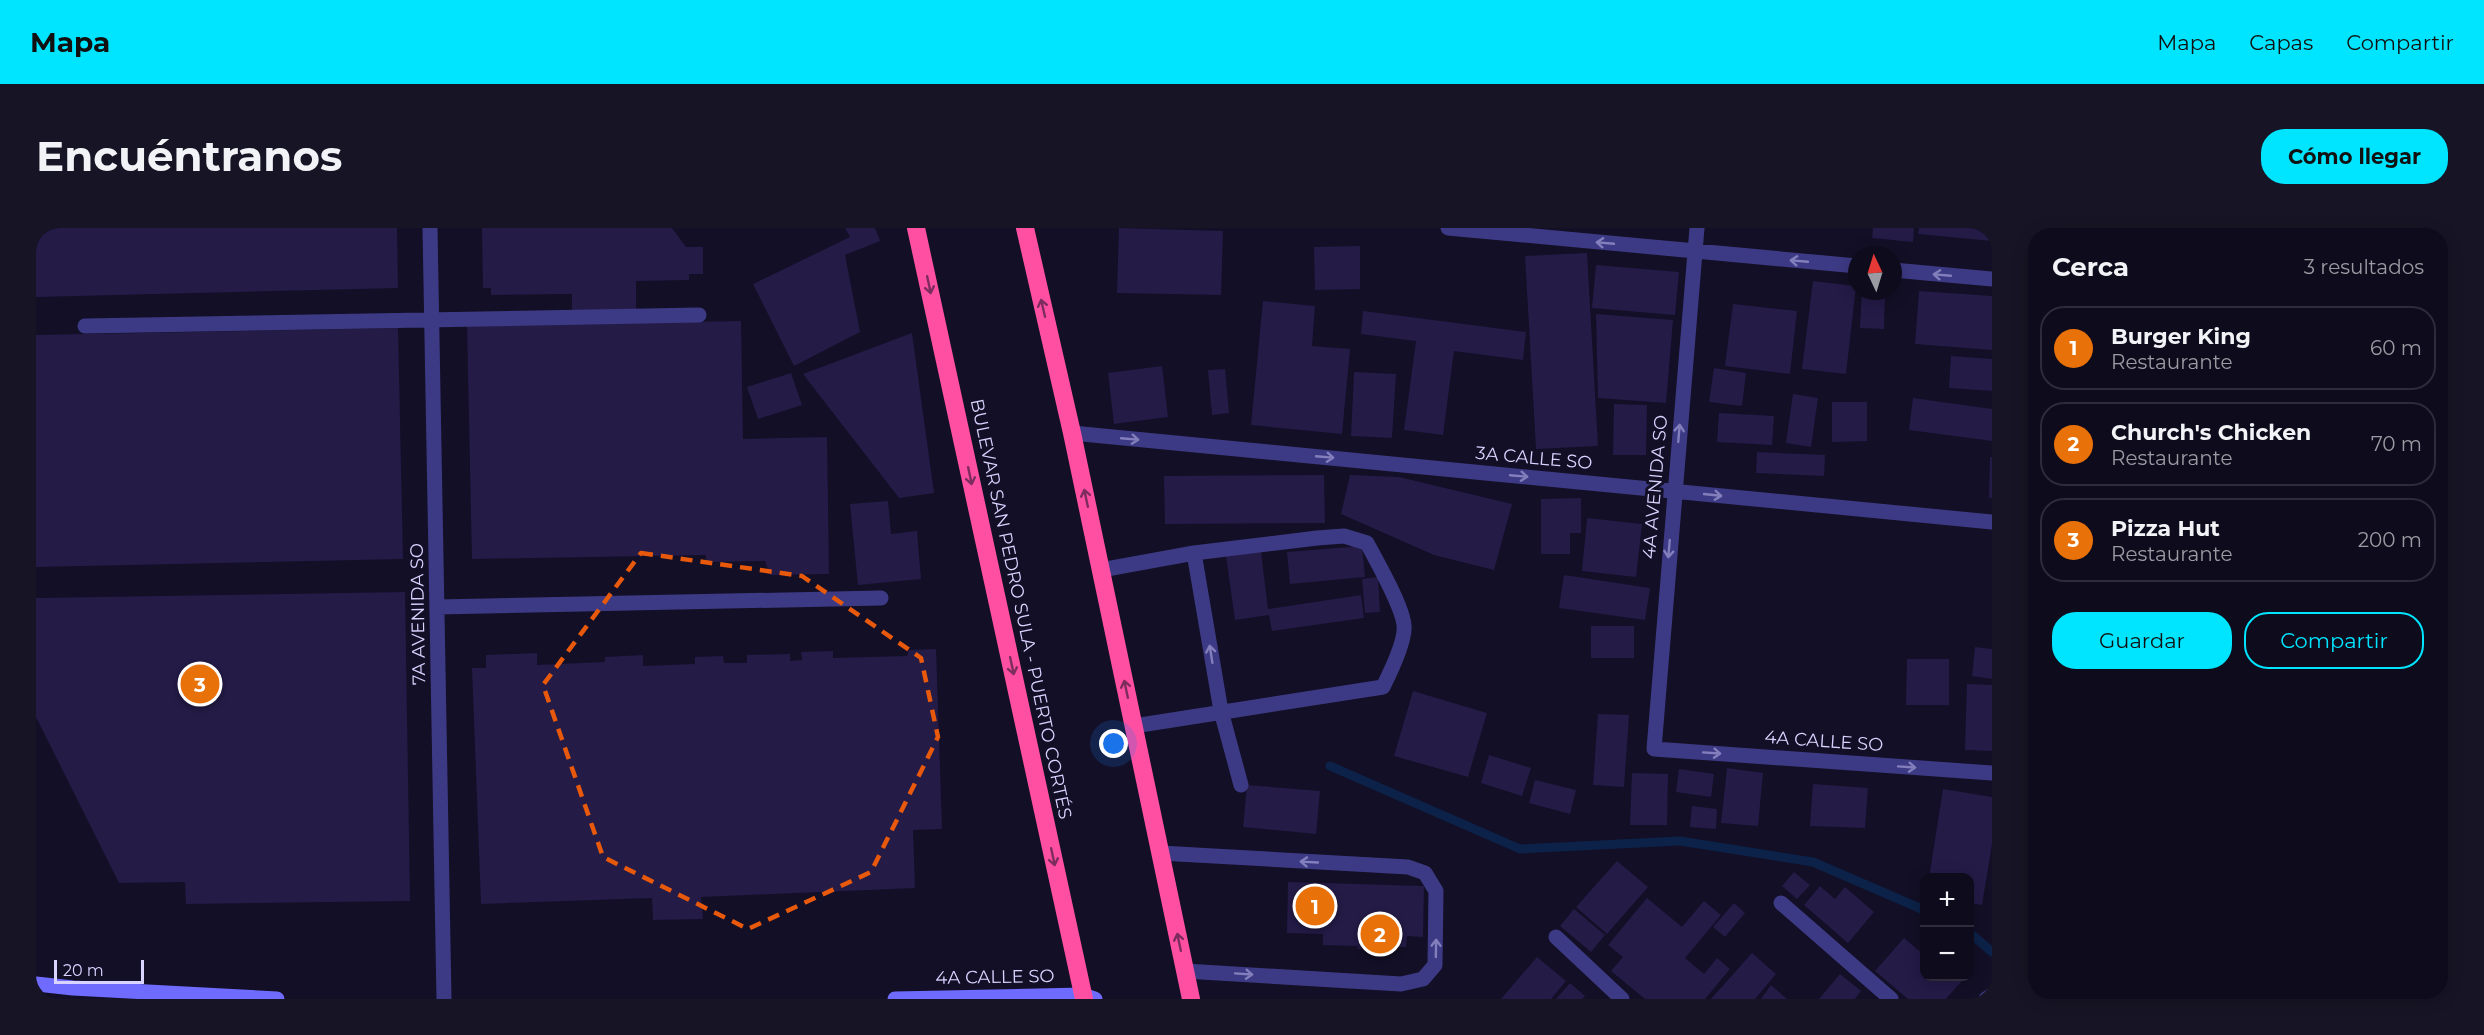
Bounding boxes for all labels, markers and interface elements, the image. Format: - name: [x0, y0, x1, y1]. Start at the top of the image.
- text: Mapa: [30, 25, 110, 59]
- text: Mapa: [2157, 30, 2216, 55]
- text: Capas: [2249, 30, 2313, 55]
- text: Compartir: [2346, 30, 2454, 55]
- button: Cómo llegar: [2261, 129, 2448, 184]
- text: Encuéntranos: [36, 130, 342, 182]
- one-way arrow: [1595, 237, 1615, 248]
- north arrow: [1848, 246, 1902, 300]
- text: Cerca: [2052, 251, 2129, 283]
- one-way arrow: [1789, 255, 1809, 266]
- text: 3 resultados: [2304, 255, 2424, 279]
- one-way arrow: [1933, 269, 1953, 280]
- one-way arrow: [923, 275, 935, 294]
- one-way arrow: [1037, 299, 1049, 318]
- text: Burger King: [2111, 323, 2251, 350]
- text: 1: [2070, 336, 2077, 360]
- text: 60 m: [2370, 336, 2422, 360]
- text: Restaurante: [2111, 350, 2233, 374]
- street label: BULEVAR SAN PEDRO SULA - PUERTO CORTÉS: [966, 397, 1076, 821]
- street label: 4A AVENIDA SO: [1638, 414, 1672, 560]
- text: Church's Chicken: [2111, 419, 2311, 446]
- one-way arrow: [1674, 423, 1685, 443]
- text: 2: [2068, 432, 2079, 456]
- text: 70 m: [2371, 432, 2422, 456]
- one-way arrow: [1120, 434, 1140, 445]
- street label: 3A CALLE SO: [1475, 442, 1593, 474]
- text: Restaurante: [2111, 446, 2233, 470]
- one-way arrow: [1314, 452, 1334, 463]
- one-way arrow: [965, 465, 976, 485]
- one-way arrow: [1508, 471, 1528, 482]
- one-way arrow: [1080, 489, 1091, 509]
- one-way arrow: [1702, 490, 1722, 501]
- text: Pizza Hut: [2111, 515, 2220, 542]
- text: 3: [2068, 528, 2079, 552]
- text: 200 m: [2358, 528, 2422, 552]
- one-way arrow: [1664, 539, 1675, 559]
- text: Restaurante: [2111, 542, 2233, 566]
- street label: 7A AVENIDA SO: [406, 543, 430, 685]
- button: Guardar: [2052, 612, 2232, 669]
- button: Compartir: [2244, 612, 2424, 669]
- one-way arrow: [1205, 644, 1216, 664]
- one-way arrow: [1006, 656, 1018, 675]
- pin: 3: [180, 662, 220, 706]
- one-way arrow: [1120, 680, 1131, 700]
- street label: 4A CALLE SO: [1764, 726, 1884, 756]
- your location: [1099, 729, 1128, 758]
- one-way arrow: [1702, 748, 1722, 759]
- one-way arrow: [1896, 762, 1916, 773]
- one-way arrow: [1048, 846, 1059, 866]
- one-way arrow: [1300, 856, 1320, 867]
- map controls: [1920, 873, 1974, 981]
- button: +: [1920, 873, 1974, 927]
- pin: 1: [1296, 884, 1334, 928]
- pin: 2: [1360, 912, 1400, 956]
- button: −: [1920, 927, 1974, 981]
- one-way arrow: [1173, 933, 1184, 952]
- one-way arrow: [1430, 939, 1441, 959]
- scale bar: [54, 957, 144, 984]
- text: 20 m: [63, 961, 104, 980]
- street label: 4A CALLE SO: [935, 965, 1055, 989]
- one-way arrow: [1233, 969, 1253, 980]

